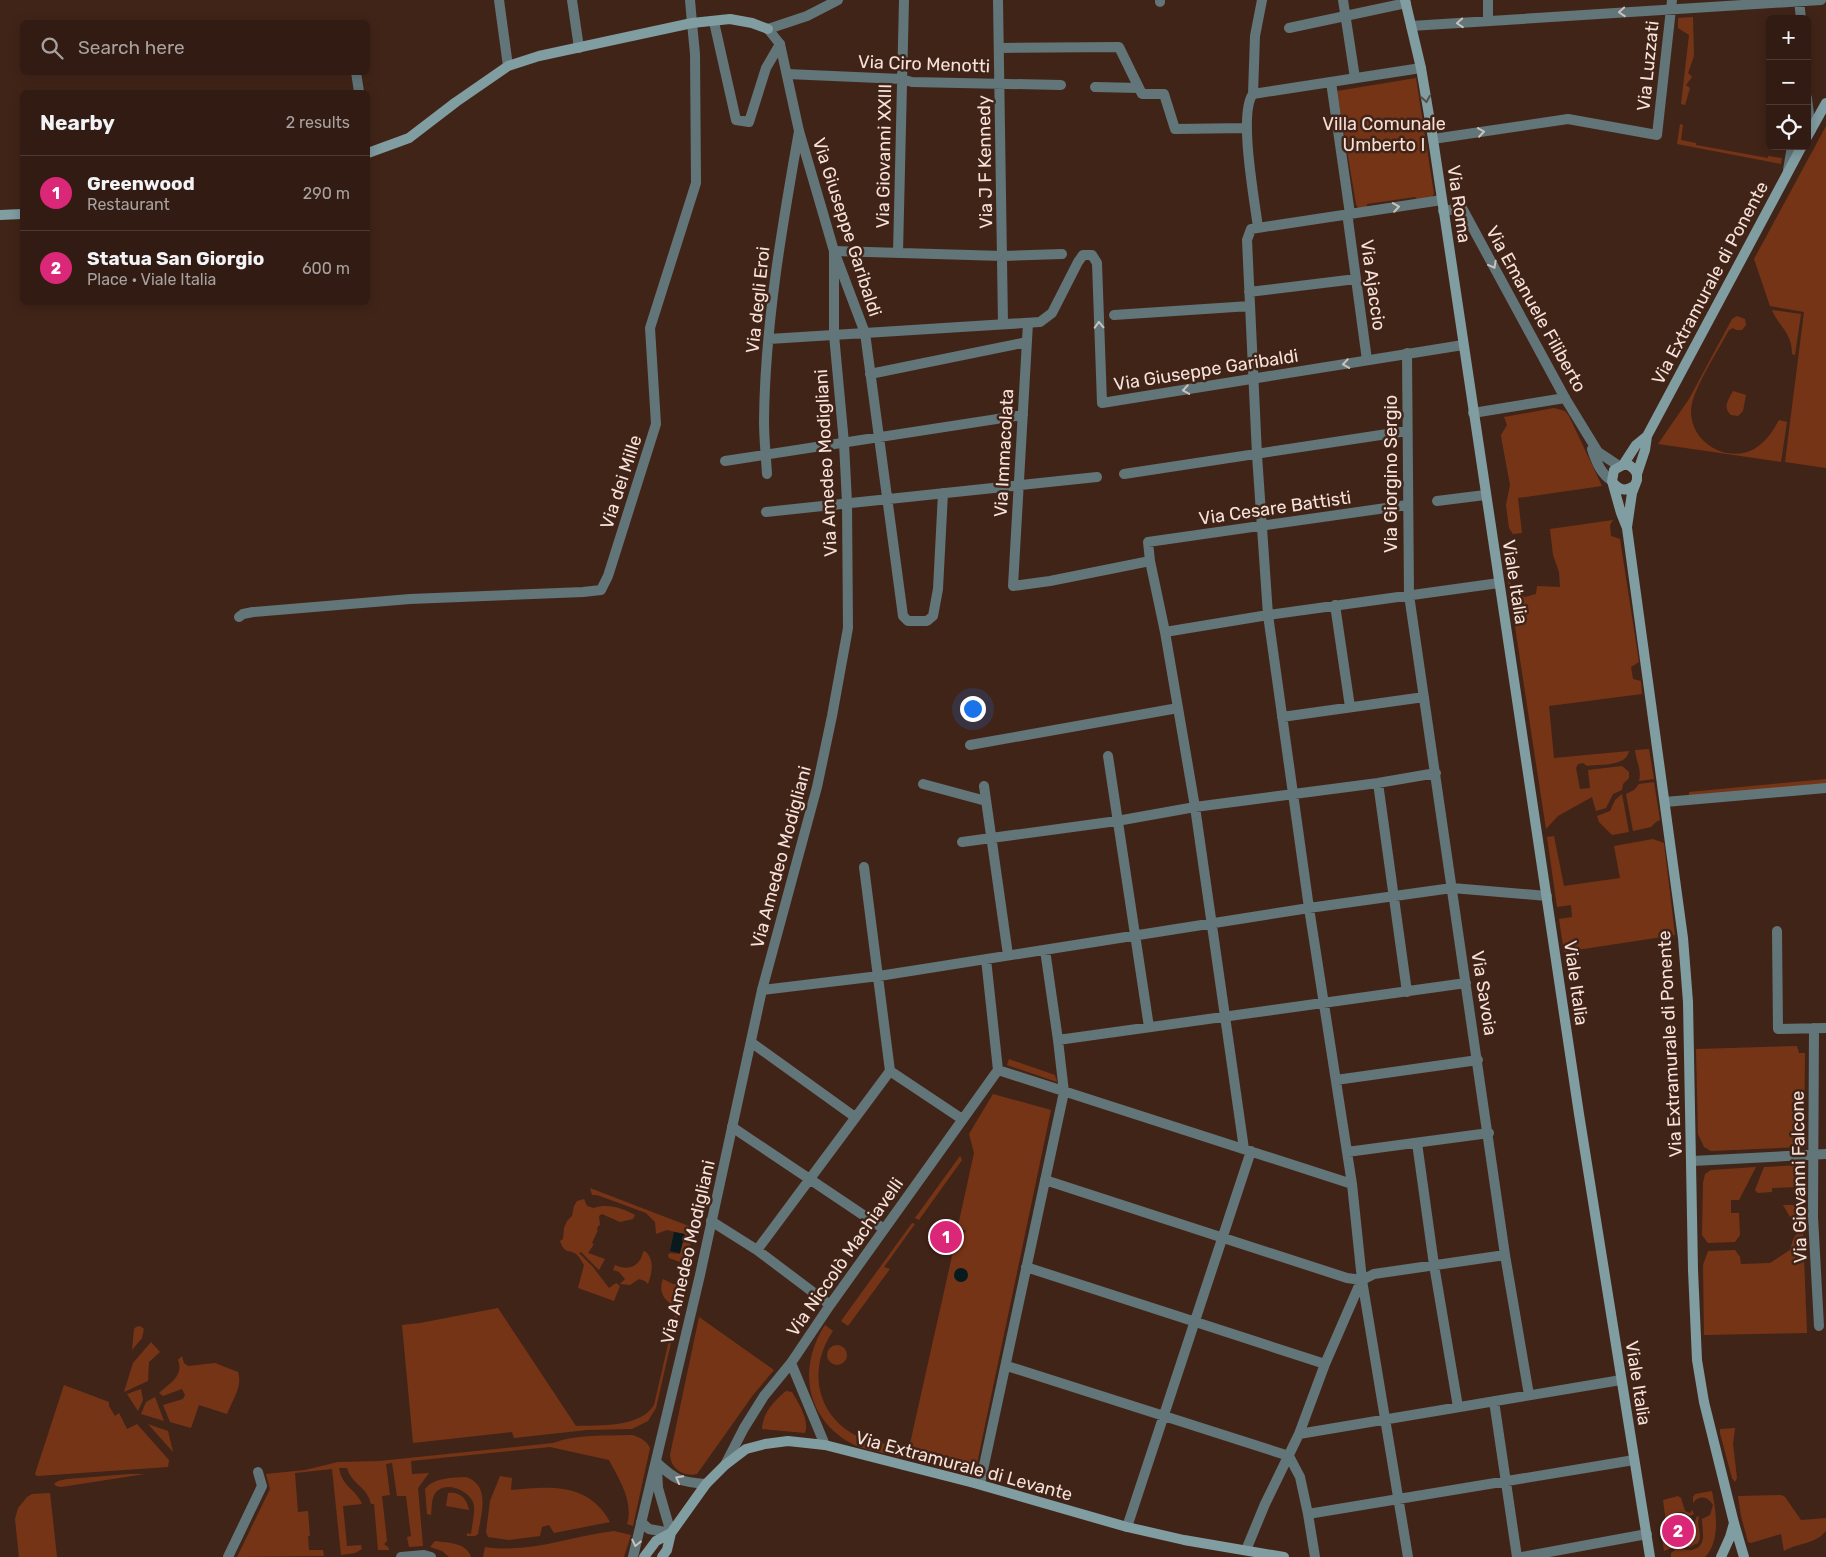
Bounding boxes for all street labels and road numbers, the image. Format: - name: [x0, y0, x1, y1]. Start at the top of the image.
- street label: Via Luzzati: [1632, 20, 1664, 112]
- street label: Via Ciro Menotti: [858, 51, 990, 77]
- street label: Via Giovanni XXIII: [872, 83, 896, 229]
- street label: Via J F Kennedy: [973, 95, 997, 229]
- street label: Via Giuseppe Garibaldi: [808, 135, 886, 319]
- street label: Via Roma: [1443, 164, 1475, 244]
- street label: Via Extramurale di Ponente: [1647, 178, 1773, 388]
- street label: Via Emanuele Filiberto: [1481, 222, 1591, 396]
- street label: Via Ajaccio: [1356, 238, 1390, 332]
- street label: Via degli Eroi: [741, 245, 775, 355]
- street label: Via Giuseppe Garibaldi: [1112, 345, 1300, 395]
- street label: Via Amedeo Modigliani: [810, 369, 842, 557]
- street label: Via Immacolata: [990, 388, 1018, 518]
- street label: Via Giorgino Sergio: [1380, 395, 1402, 553]
- street label: Via dei Mille: [595, 432, 647, 532]
- street label: Via Cesare Battisti: [1197, 486, 1353, 530]
- street label: Viale Italia: [1497, 538, 1533, 626]
- street label: Via Amedeo Modigliani: [746, 763, 816, 951]
- street label: Via Extramurale di Ponente: [1653, 930, 1687, 1158]
- street label: Viale Italia: [1559, 939, 1593, 1027]
- street label: Via Savoia: [1466, 949, 1502, 1037]
- street label: Via Giovanni Falcone: [1786, 1090, 1812, 1264]
- street label: Via Amedeo Modigliani: [656, 1158, 720, 1346]
- street label: Via Niccolò Machiavelli: [782, 1173, 908, 1341]
- street label: Viale Italia: [1620, 1339, 1656, 1427]
- street label: Via Extramurale di Levante: [853, 1426, 1075, 1506]

